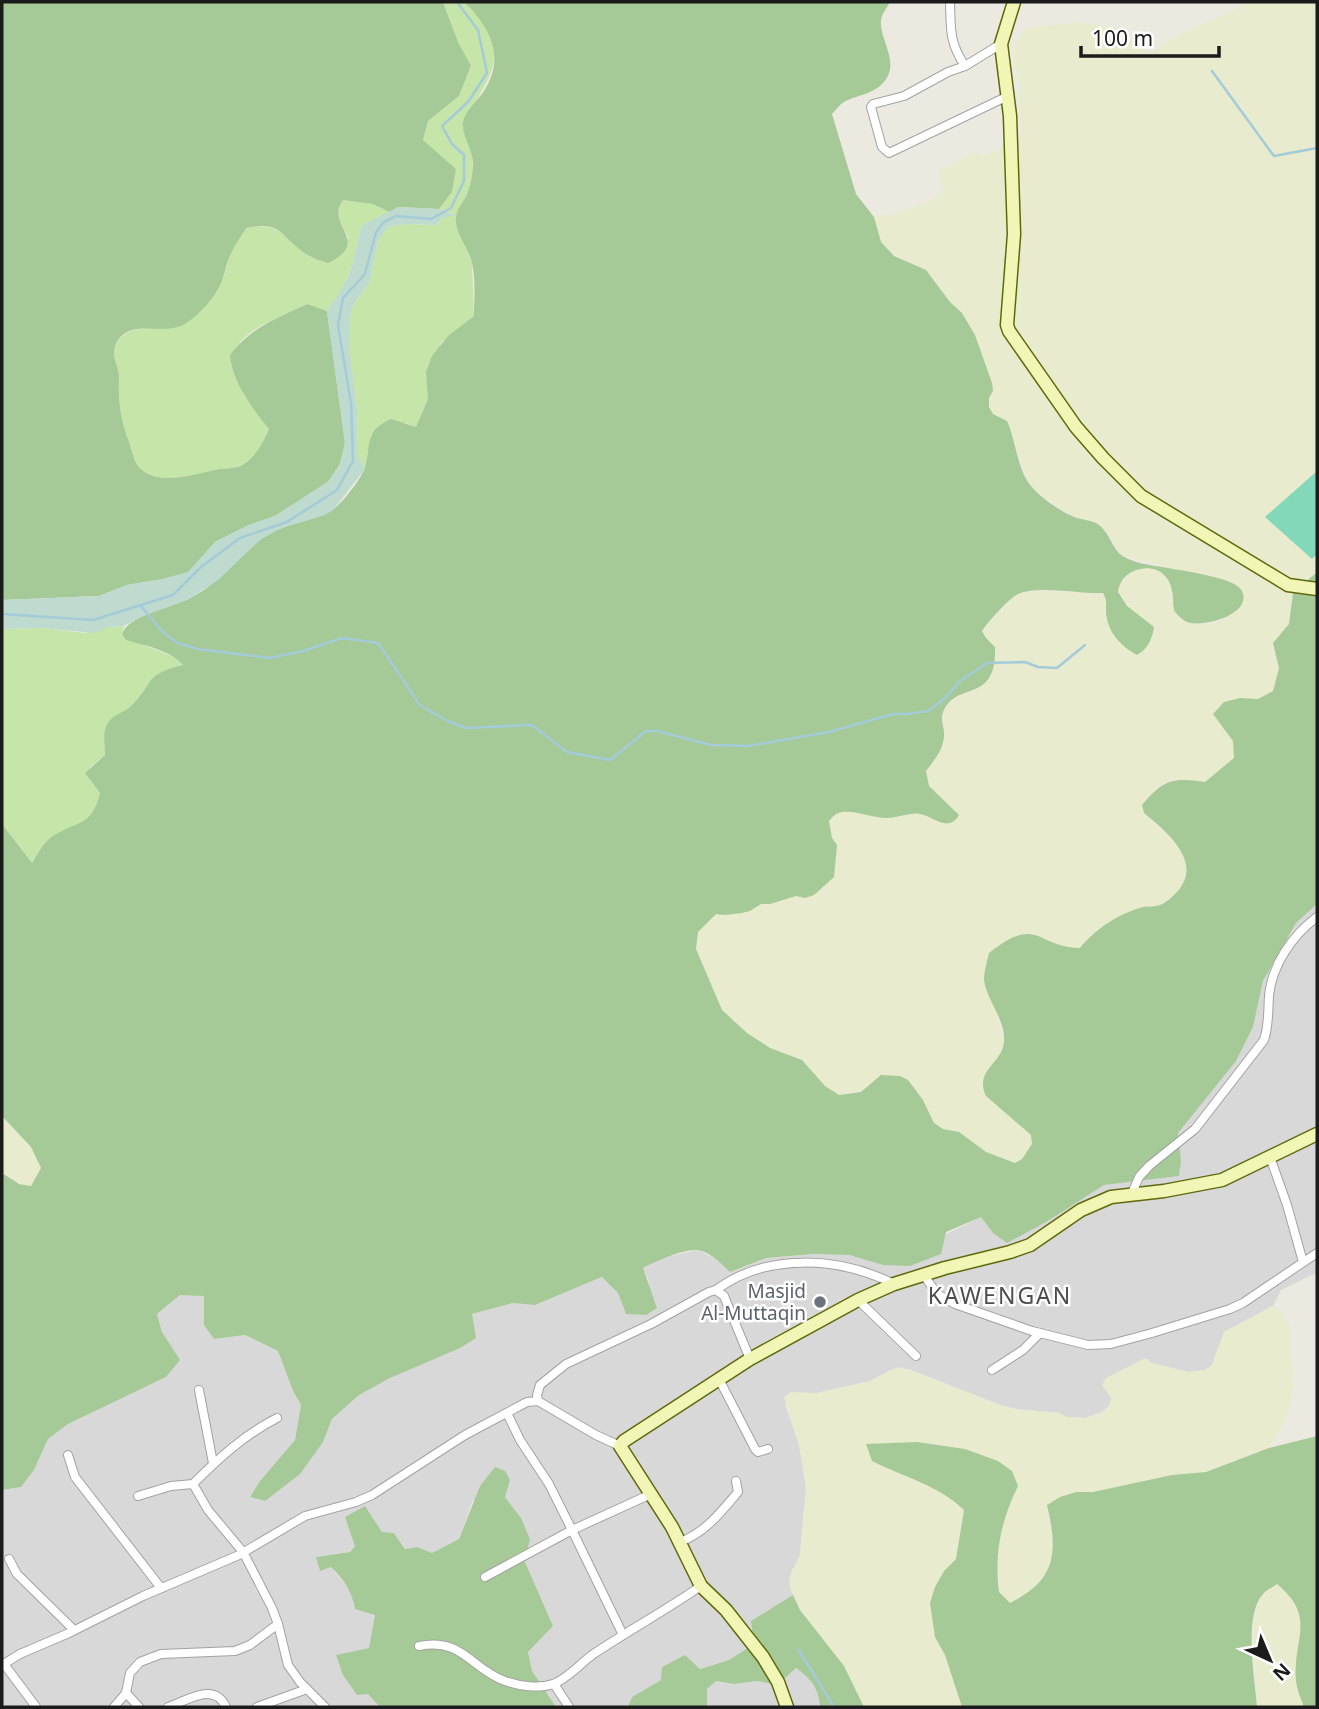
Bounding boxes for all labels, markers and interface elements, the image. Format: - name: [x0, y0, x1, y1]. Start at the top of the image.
- scale bar: [1081, 14, 1219, 58]
- text: 100 m: [1092, 24, 1153, 52]
- place label: Masjid Al-Muttaqin: [701, 1278, 806, 1326]
- district label: KAWENGAN: [928, 1279, 1072, 1311]
- marker: Masjid Al-Muttaqin: [812, 1294, 828, 1310]
- north arrow: [1235, 1625, 1305, 1695]
- text: N: [1267, 1658, 1296, 1687]

